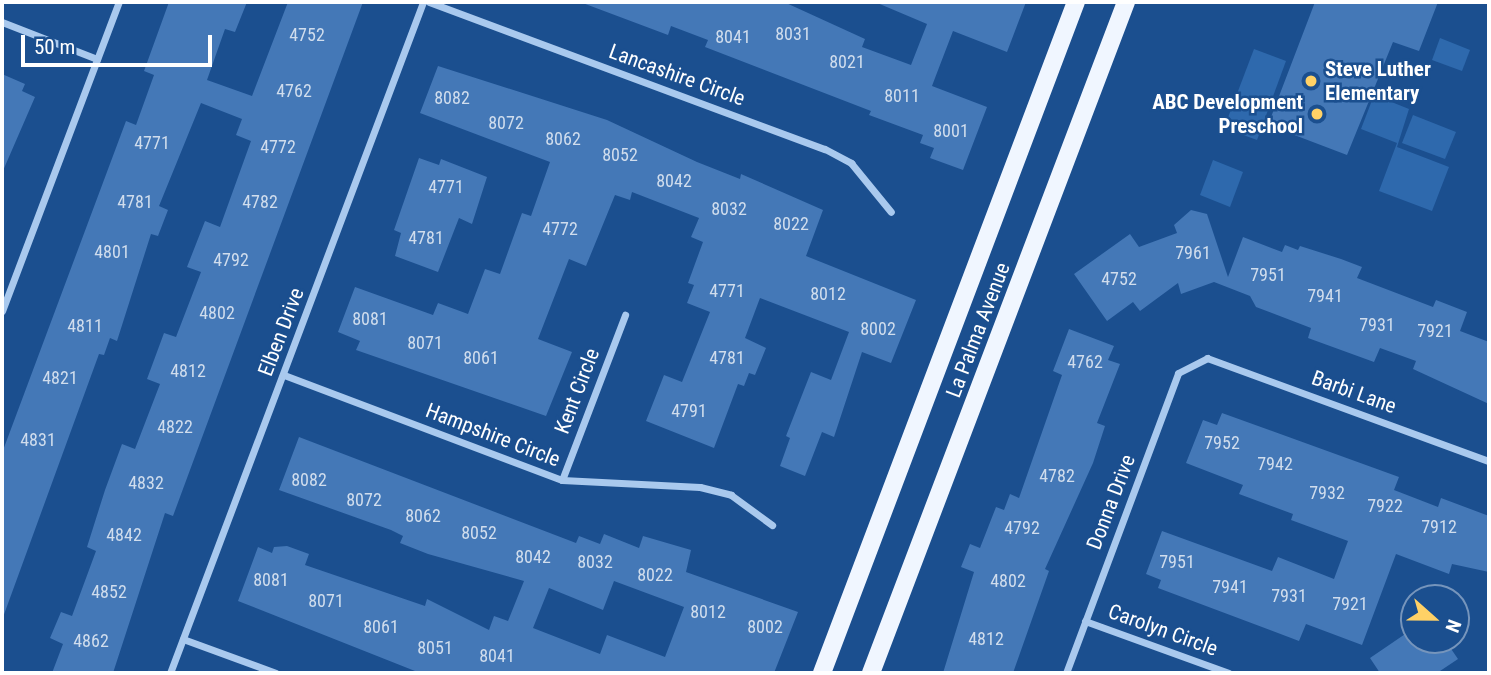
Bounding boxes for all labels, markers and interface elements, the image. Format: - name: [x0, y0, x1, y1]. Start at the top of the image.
- scale bar: [24, 21, 215, 65]
- house number: 8031: [775, 23, 811, 45]
- house number: 4752: [289, 24, 325, 46]
- house number: 8041: [715, 26, 751, 48]
- text: 50 m: [34, 35, 75, 59]
- street label: Lancashire Circle: [606, 39, 748, 111]
- house number: 8021: [829, 51, 865, 73]
- place label: Steve Luther Elementary: [1325, 56, 1431, 106]
- marker: Steve Luther Elementary: [1303, 73, 1319, 89]
- house number: 4762: [276, 80, 312, 102]
- house number: 8011: [884, 85, 920, 107]
- house number: 8082: [434, 87, 470, 109]
- place label: ABC Development Preschool: [1152, 89, 1303, 139]
- marker: ABC Development Preschool: [1309, 106, 1325, 122]
- house number: 8072: [488, 112, 524, 134]
- house number: 8001: [933, 120, 969, 142]
- house number: 8062: [545, 128, 581, 150]
- house number: 4771: [134, 132, 170, 154]
- house number: 4772: [260, 136, 296, 158]
- house number: 8052: [602, 144, 638, 166]
- house number: 8042: [656, 170, 692, 192]
- house number: 4771: [428, 176, 464, 198]
- house number: 4781: [117, 191, 153, 213]
- house number: 4782: [242, 191, 278, 213]
- house number: 8032: [711, 198, 747, 220]
- house number: 8022: [773, 213, 809, 235]
- house number: 4772: [542, 218, 578, 240]
- house number: 4781: [408, 227, 444, 249]
- house number: 4801: [94, 241, 130, 263]
- house number: 7961: [1175, 242, 1211, 264]
- house number: 4792: [213, 249, 249, 271]
- street label: La Palma Avenue: [941, 259, 1015, 401]
- house number: 7951: [1250, 264, 1286, 286]
- house number: 4752: [1101, 268, 1137, 290]
- house number: 4771: [709, 280, 745, 302]
- house number: 8012: [810, 283, 846, 305]
- street label: Elben Drive: [253, 284, 309, 380]
- house number: 7941: [1307, 285, 1343, 307]
- house number: 4802: [199, 302, 235, 324]
- house number: 8081: [352, 308, 388, 330]
- house number: 7931: [1359, 314, 1395, 336]
- house number: 4811: [67, 315, 103, 337]
- house number: 8002: [860, 318, 896, 340]
- house number: 7921: [1417, 320, 1453, 342]
- house number: 8071: [407, 332, 443, 354]
- street label: Kent Circle: [549, 345, 605, 437]
- house number: 8061: [463, 347, 499, 369]
- house number: 4781: [709, 347, 745, 369]
- house number: 4762: [1067, 351, 1103, 373]
- house number: 4812: [170, 360, 206, 382]
- street label: Barbi Lane: [1308, 365, 1400, 419]
- house number: 4821: [42, 367, 78, 389]
- street label: Hampshire Circle: [422, 398, 564, 472]
- house number: 4791: [671, 400, 707, 422]
- house number: 4822: [157, 416, 193, 438]
- house number: 4831: [20, 429, 56, 451]
- house number: 7952: [1204, 432, 1240, 454]
- street label: Donna Drive: [1081, 451, 1141, 553]
- house number: 7942: [1257, 453, 1293, 475]
- house number: 4782: [1039, 465, 1075, 487]
- house number: 8082: [291, 469, 327, 491]
- house number: 4832: [128, 472, 164, 494]
- house number: 7932: [1309, 482, 1345, 504]
- house number: 8072: [346, 489, 382, 511]
- house number: 7922: [1367, 495, 1403, 517]
- house number: 8062: [405, 505, 441, 527]
- house number: 7912: [1421, 516, 1457, 538]
- house number: 4792: [1004, 517, 1040, 539]
- house number: 8052: [461, 522, 497, 544]
- house number: 4842: [106, 524, 142, 546]
- house number: 8042: [515, 546, 551, 568]
- house number: 8032: [577, 551, 613, 573]
- house number: 7951: [1159, 551, 1195, 573]
- house number: 8022: [637, 564, 673, 586]
- house number: 8081: [253, 569, 289, 591]
- house number: 4802: [990, 570, 1026, 592]
- house number: 7941: [1212, 576, 1248, 598]
- house number: 4852: [91, 581, 127, 603]
- north arrow: [1400, 584, 1470, 654]
- house number: 7931: [1271, 585, 1307, 607]
- house number: 8071: [308, 590, 344, 612]
- house number: 7921: [1332, 593, 1368, 615]
- street label: Carolyn Circle: [1105, 599, 1221, 661]
- house number: 8012: [690, 601, 726, 623]
- house number: 8061: [363, 616, 399, 638]
- house number: 8002: [747, 616, 783, 638]
- text: N: [1440, 616, 1466, 636]
- house number: 4812: [968, 628, 1004, 650]
- house number: 4862: [73, 630, 109, 652]
- house number: 8051: [417, 637, 453, 659]
- house number: 8041: [479, 645, 515, 667]

